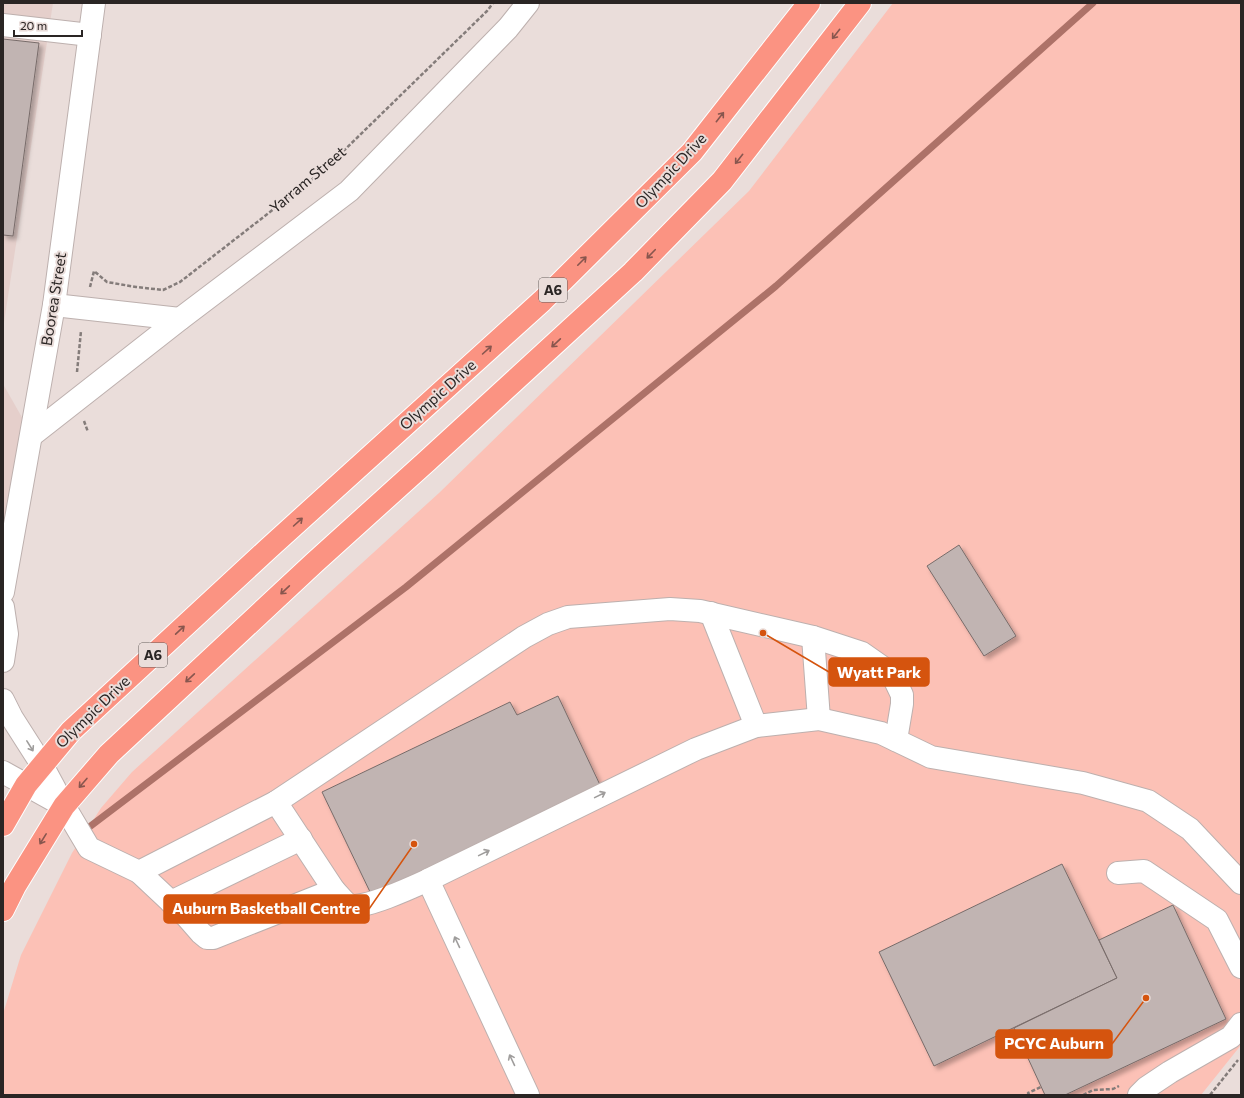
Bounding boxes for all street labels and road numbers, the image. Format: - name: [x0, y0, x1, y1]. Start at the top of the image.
- street label: Olympic Drive: [631, 129, 710, 212]
- street label: Yarram Street: [266, 142, 349, 216]
- street label: Boorea Street: [37, 251, 69, 347]
- road number: A6: [539, 278, 567, 302]
- street label: Olympic Drive: [396, 355, 479, 433]
- road number: A6: [139, 643, 167, 667]
- street label: Olympic Drive: [51, 671, 133, 751]

